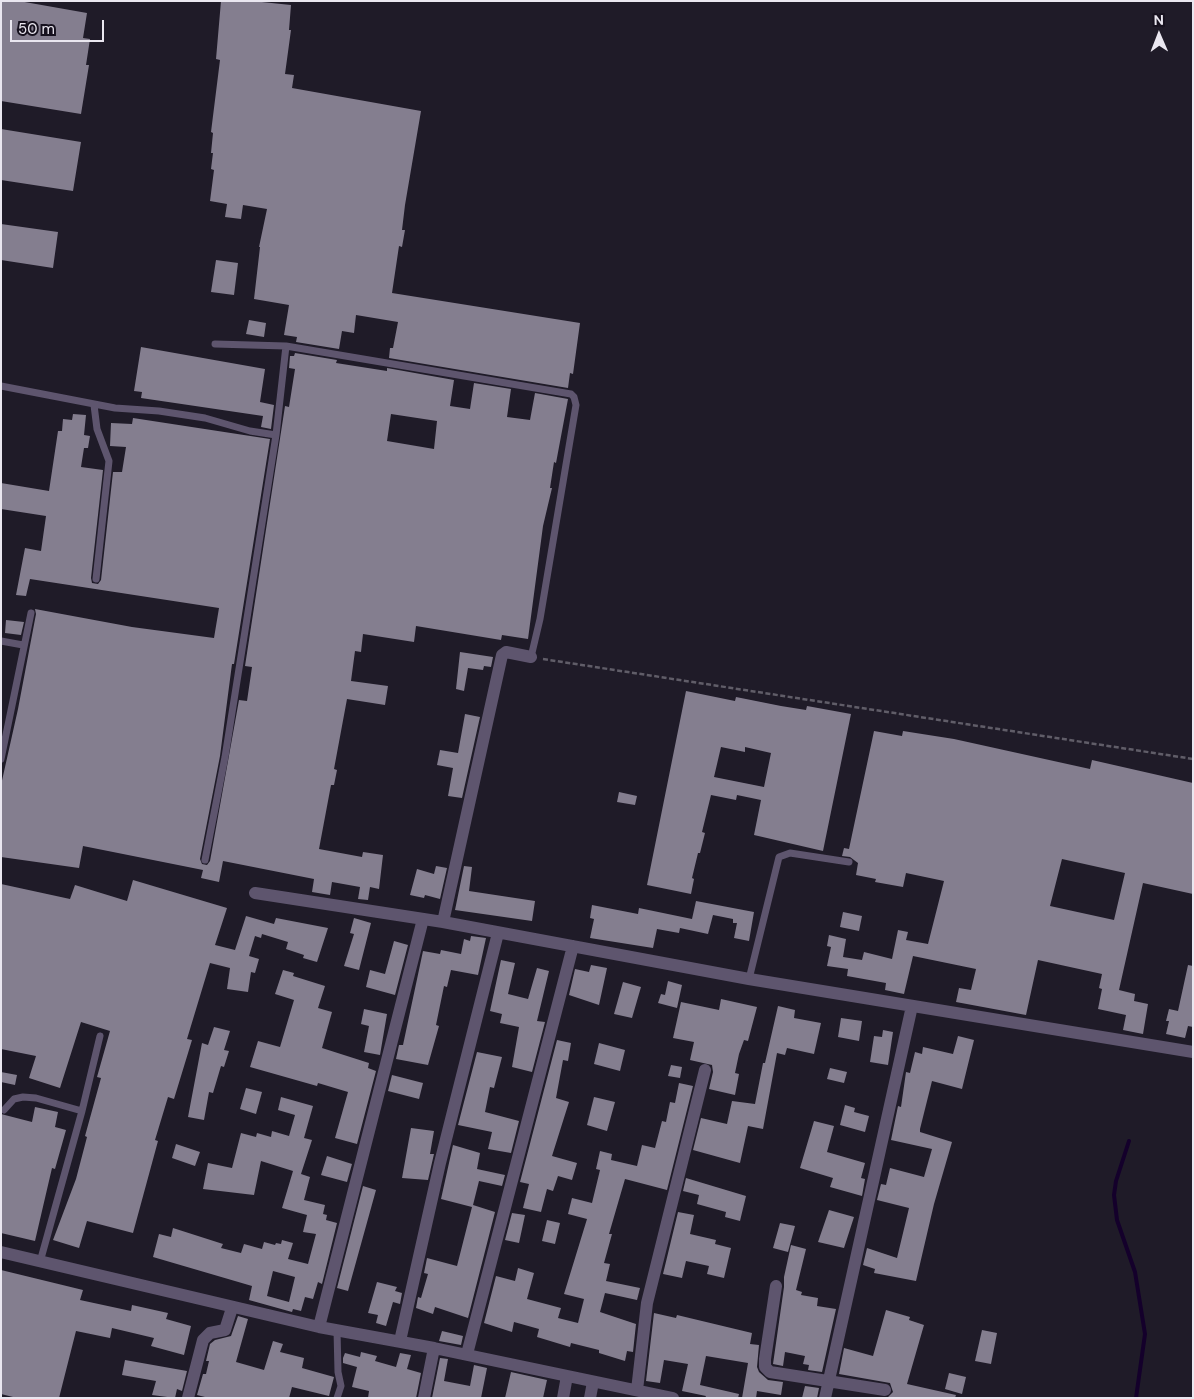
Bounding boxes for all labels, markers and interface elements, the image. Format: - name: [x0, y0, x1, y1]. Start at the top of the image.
- scale bar: [12, 10, 106, 42]
- north arrow: [1134, 10, 1184, 60]
- text: N: [1153, 11, 1164, 29]
- text: 50 m: [18, 19, 55, 39]

